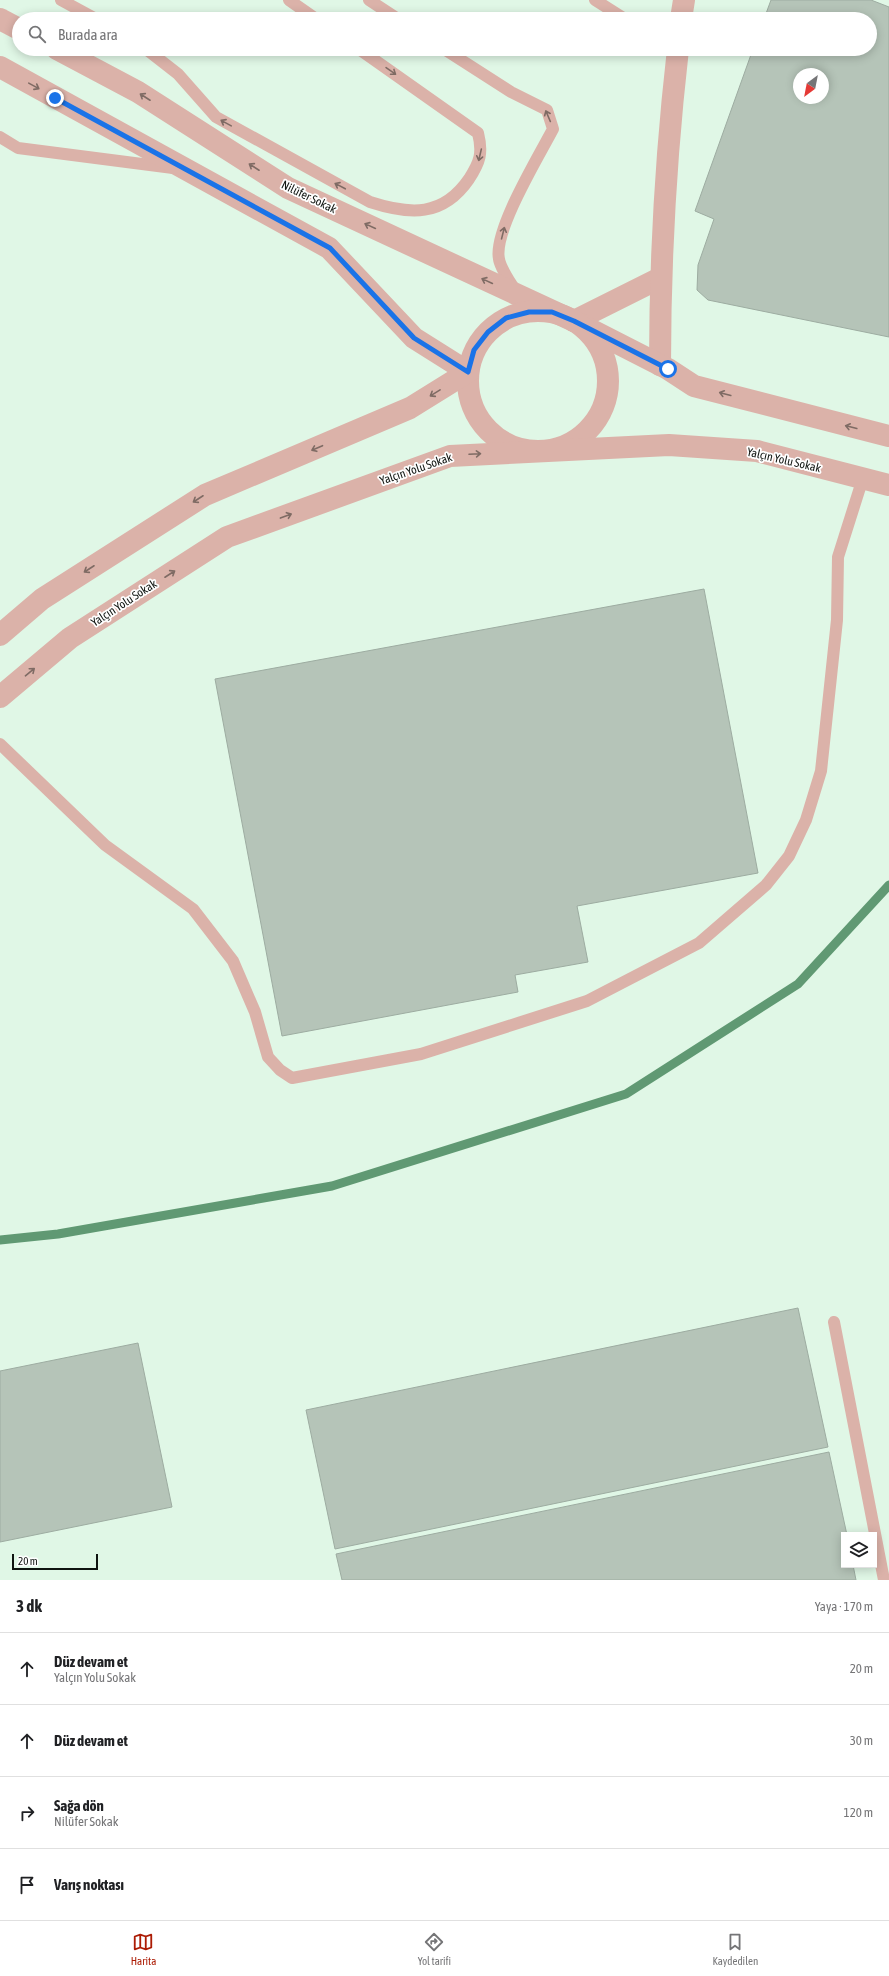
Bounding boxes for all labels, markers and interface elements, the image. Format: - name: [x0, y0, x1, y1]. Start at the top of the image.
- search box: [12, 12, 877, 56]
- icon: search: [26, 23, 48, 45]
- text: Burada ara: [58, 26, 118, 43]
- one-way arrow: [385, 67, 396, 75]
- north arrow: [793, 68, 829, 104]
- one-way arrow: [28, 83, 40, 90]
- route end: [46, 89, 64, 107]
- one-way arrow: [139, 92, 151, 100]
- one-way arrow: [544, 110, 551, 122]
- one-way arrow: [221, 119, 233, 126]
- one-way arrow: [476, 148, 483, 161]
- one-way arrow: [249, 163, 260, 171]
- street label: Nilüfer Sokak: [279, 178, 339, 217]
- one-way arrow: [334, 182, 346, 189]
- one-way arrow: [364, 222, 376, 229]
- one-way arrow: [499, 227, 507, 240]
- one-way arrow: [482, 277, 494, 284]
- route start: [659, 360, 677, 378]
- one-way arrow: [430, 389, 441, 397]
- one-way arrow: [719, 390, 732, 397]
- one-way arrow: [845, 422, 858, 430]
- one-way arrow: [312, 444, 324, 452]
- street label: Yalçın Yolu Sokak: [746, 445, 823, 475]
- street label: Yalçın Yolu Sokak: [378, 450, 455, 488]
- one-way arrow: [468, 451, 481, 458]
- one-way arrow: [192, 496, 204, 504]
- one-way arrow: [279, 511, 291, 519]
- one-way arrow: [83, 565, 94, 574]
- one-way arrow: [164, 569, 176, 577]
- street label: Yalçın Yolu Sokak: [88, 576, 160, 629]
- one-way arrow: [24, 668, 34, 677]
- map controls: [841, 1532, 877, 1568]
- button: layers: [841, 1532, 877, 1568]
- scale bar: [12, 1552, 98, 1571]
- text: 20 m: [18, 1555, 38, 1567]
- text: 3 dk: [16, 1596, 42, 1616]
- text: Yaya · 170 m: [815, 1599, 873, 1614]
- text: Düz devam et: [54, 1653, 128, 1670]
- icon: ahead: [16, 1658, 38, 1680]
- text: 20 m: [850, 1661, 873, 1676]
- text: Yalçın Yolu Sokak: [54, 1670, 136, 1685]
- icon: ahead: [16, 1730, 38, 1752]
- text: Düz devam et: [54, 1732, 128, 1749]
- text: 30 m: [850, 1733, 873, 1748]
- text: Sağa dön: [54, 1797, 104, 1814]
- icon: right: [16, 1802, 38, 1824]
- text: 120 m: [844, 1805, 873, 1820]
- text: Nilüfer Sokak: [54, 1814, 119, 1829]
- icon: arrive: [16, 1874, 38, 1896]
- text: Varış noktası: [54, 1876, 124, 1893]
- tab: Harita: [131, 1931, 156, 1967]
- tab: Yol tarifi: [418, 1931, 451, 1967]
- tab: Kaydedilen: [713, 1931, 758, 1967]

